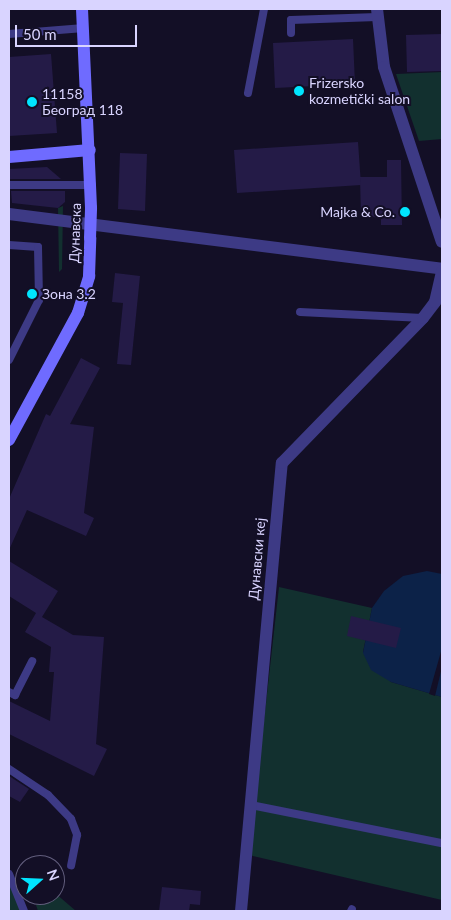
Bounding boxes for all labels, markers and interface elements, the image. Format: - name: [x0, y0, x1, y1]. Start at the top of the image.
- scale bar: [18, 15, 140, 47]
- text: 50 m: [23, 25, 57, 43]
- place label: Frizersko kozmetički salon: [309, 75, 410, 108]
- marker: Frizersko kozmetički salon: [293, 85, 305, 97]
- place label: 11158 Београд 118: [42, 86, 123, 118]
- marker: 11158 Београд 118: [26, 96, 38, 108]
- street label: Дунавска: [66, 203, 84, 263]
- place label: Majka & Co.: [320, 204, 395, 220]
- marker: Majka & Co.: [399, 206, 411, 218]
- place label: Зона 3.2: [42, 286, 96, 302]
- marker: Зона 3.2: [26, 288, 38, 300]
- street label: Дунавски кеј: [245, 517, 269, 601]
- north arrow: [15, 855, 65, 905]
- text: N: [44, 867, 63, 883]

